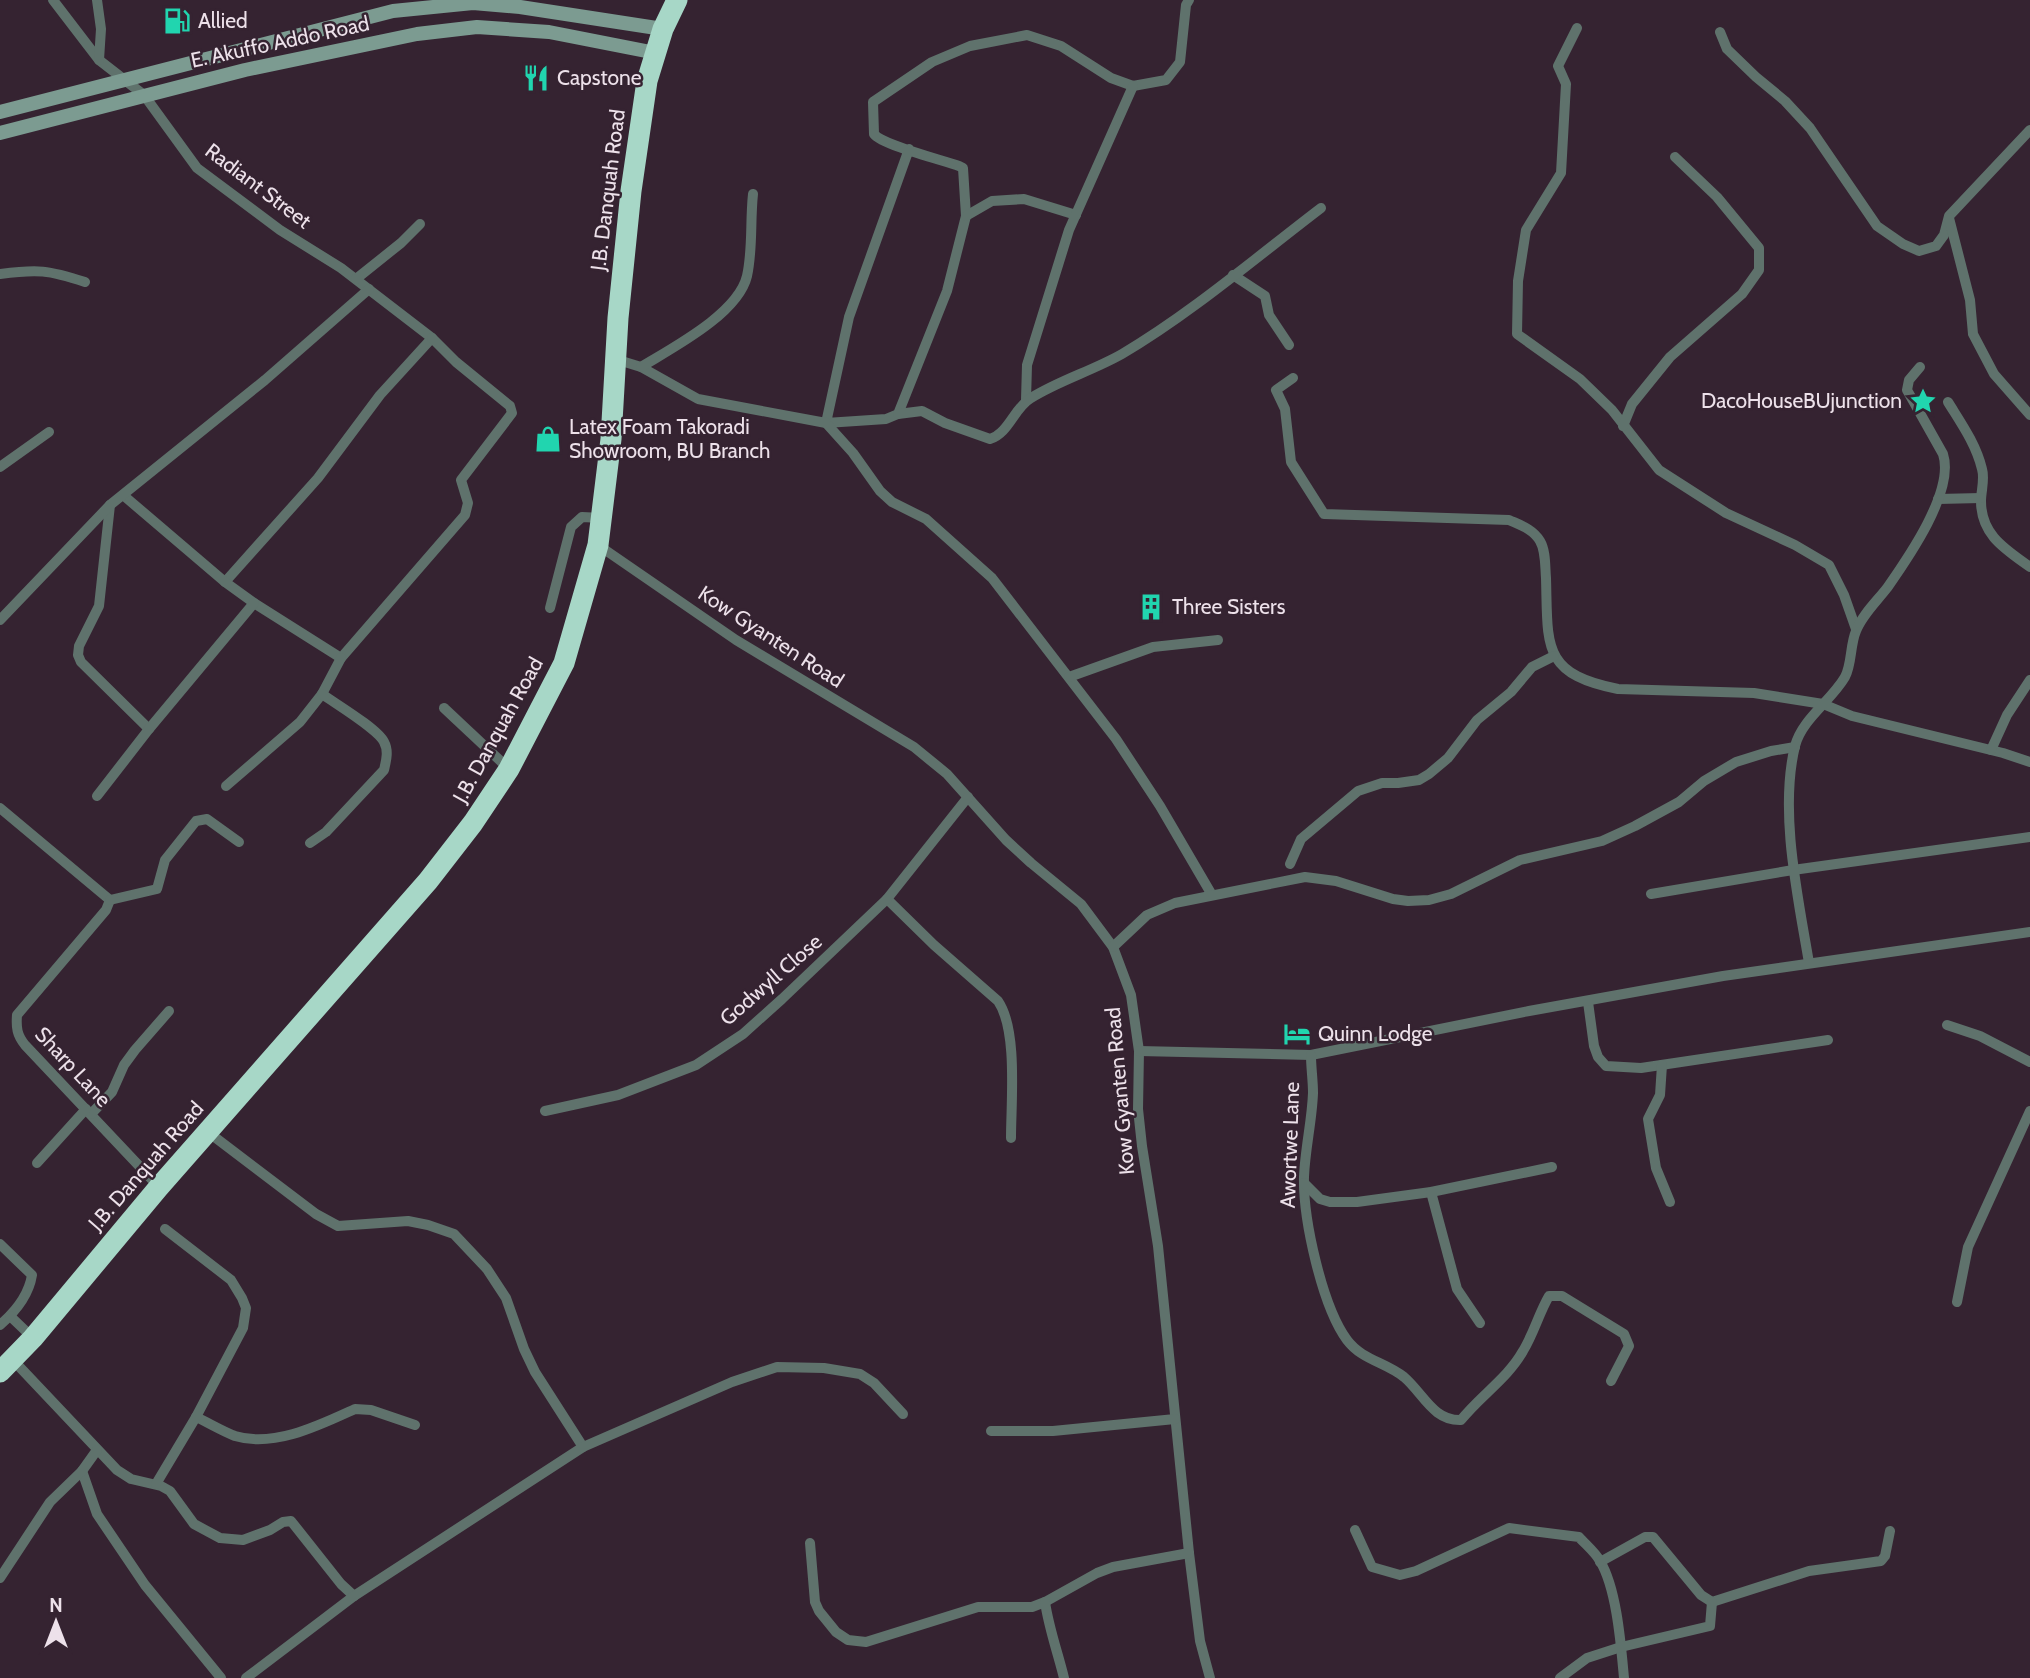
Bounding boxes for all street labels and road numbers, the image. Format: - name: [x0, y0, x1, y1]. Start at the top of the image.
- street label: E. Akuffo Addo Road: [188, 10, 371, 73]
- street label: J.B. Danquah Road: [585, 108, 630, 273]
- street label: Radiant Street: [200, 138, 316, 234]
- street label: Kow Gyanten Road: [694, 580, 849, 693]
- street label: J.B. Danquah Road: [447, 653, 548, 808]
- street label: Godwyll Close: [715, 929, 827, 1031]
- street label: Kow Gyanten Road: [1100, 1006, 1139, 1176]
- street label: Sharp Lane: [30, 1022, 117, 1112]
- street label: Awortwe Lane: [1275, 1081, 1304, 1209]
- street label: J.B. Danquah Road: [82, 1096, 208, 1236]

